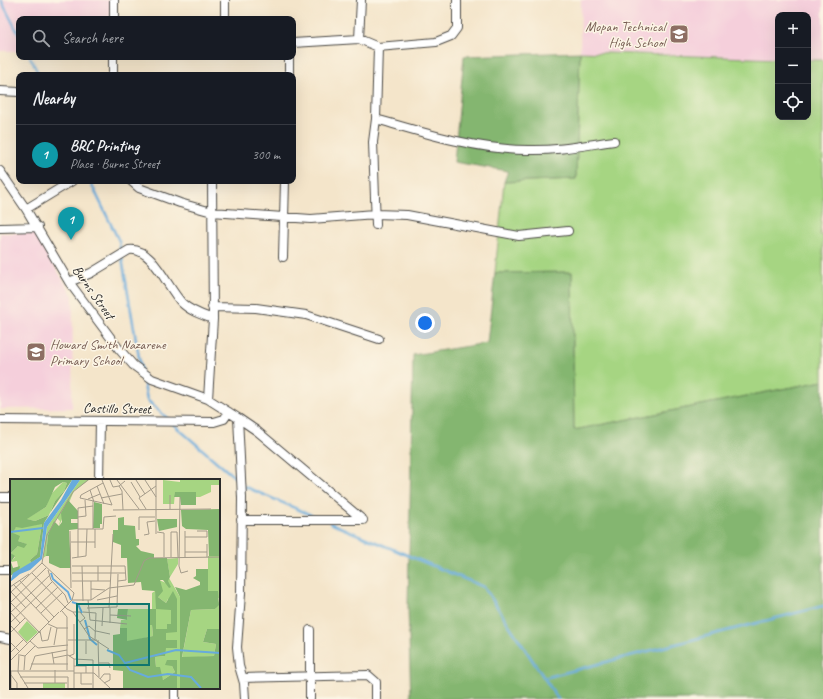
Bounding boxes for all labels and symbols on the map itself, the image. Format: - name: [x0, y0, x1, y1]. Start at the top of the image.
- place label: Mopan Technical High School: [585, 18, 668, 51]
- school or university icon: Mopan Technical High School: [668, 23, 690, 45]
- pin: 1: [58, 207, 84, 240]
- street label: Burns Street: [69, 262, 120, 325]
- your location: [415, 313, 435, 333]
- place label: Howard Smith Nazarene Primary School: [50, 336, 167, 369]
- school or university icon: Howard Smith Nazarene Primary School: [25, 341, 47, 363]
- street label: Castillo Street: [83, 399, 153, 418]
- inset map: [10, 479, 220, 689]

